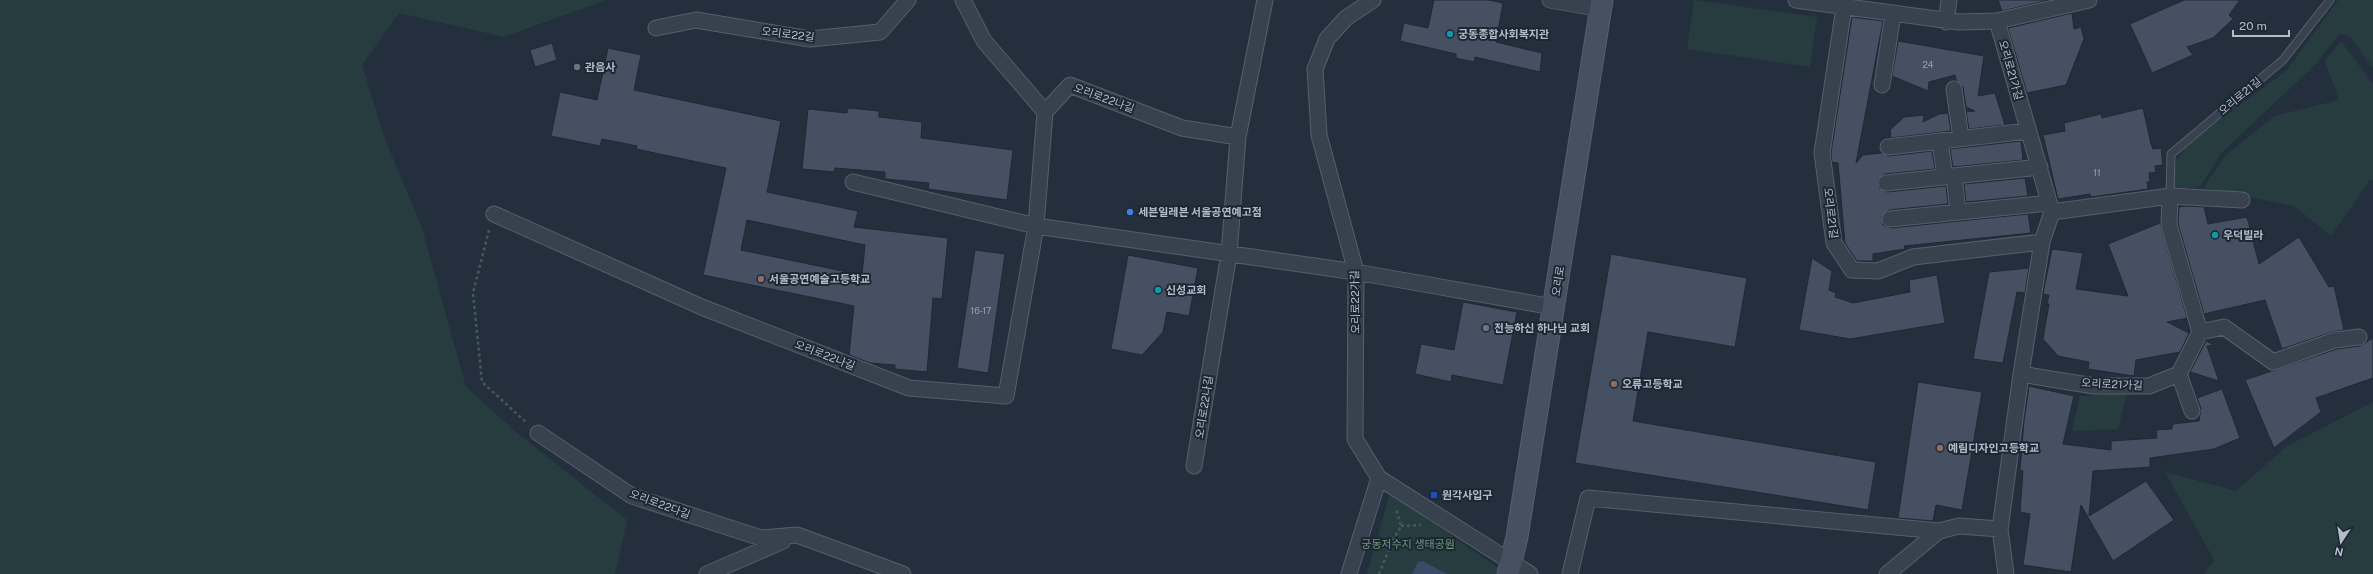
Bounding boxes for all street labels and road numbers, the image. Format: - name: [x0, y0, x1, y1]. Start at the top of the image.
- street label: 오리로22길: [761, 25, 815, 43]
- street label: 오리로21가길: [1997, 39, 2025, 101]
- street label: 오리로21길: [2216, 75, 2264, 117]
- street label: 오리로22나길: [1072, 81, 1136, 115]
- street label: 오리로21길: [1822, 187, 1840, 239]
- street label: 오리로: [1550, 265, 1566, 297]
- street label: 오리로22가길: [1348, 270, 1362, 334]
- street label: 오리로22나길: [793, 338, 857, 372]
- street label: 오리로22나길: [1193, 375, 1215, 439]
- street label: 오리로21가길: [2081, 376, 2143, 392]
- street label: 오리로22다길: [628, 487, 692, 521]

